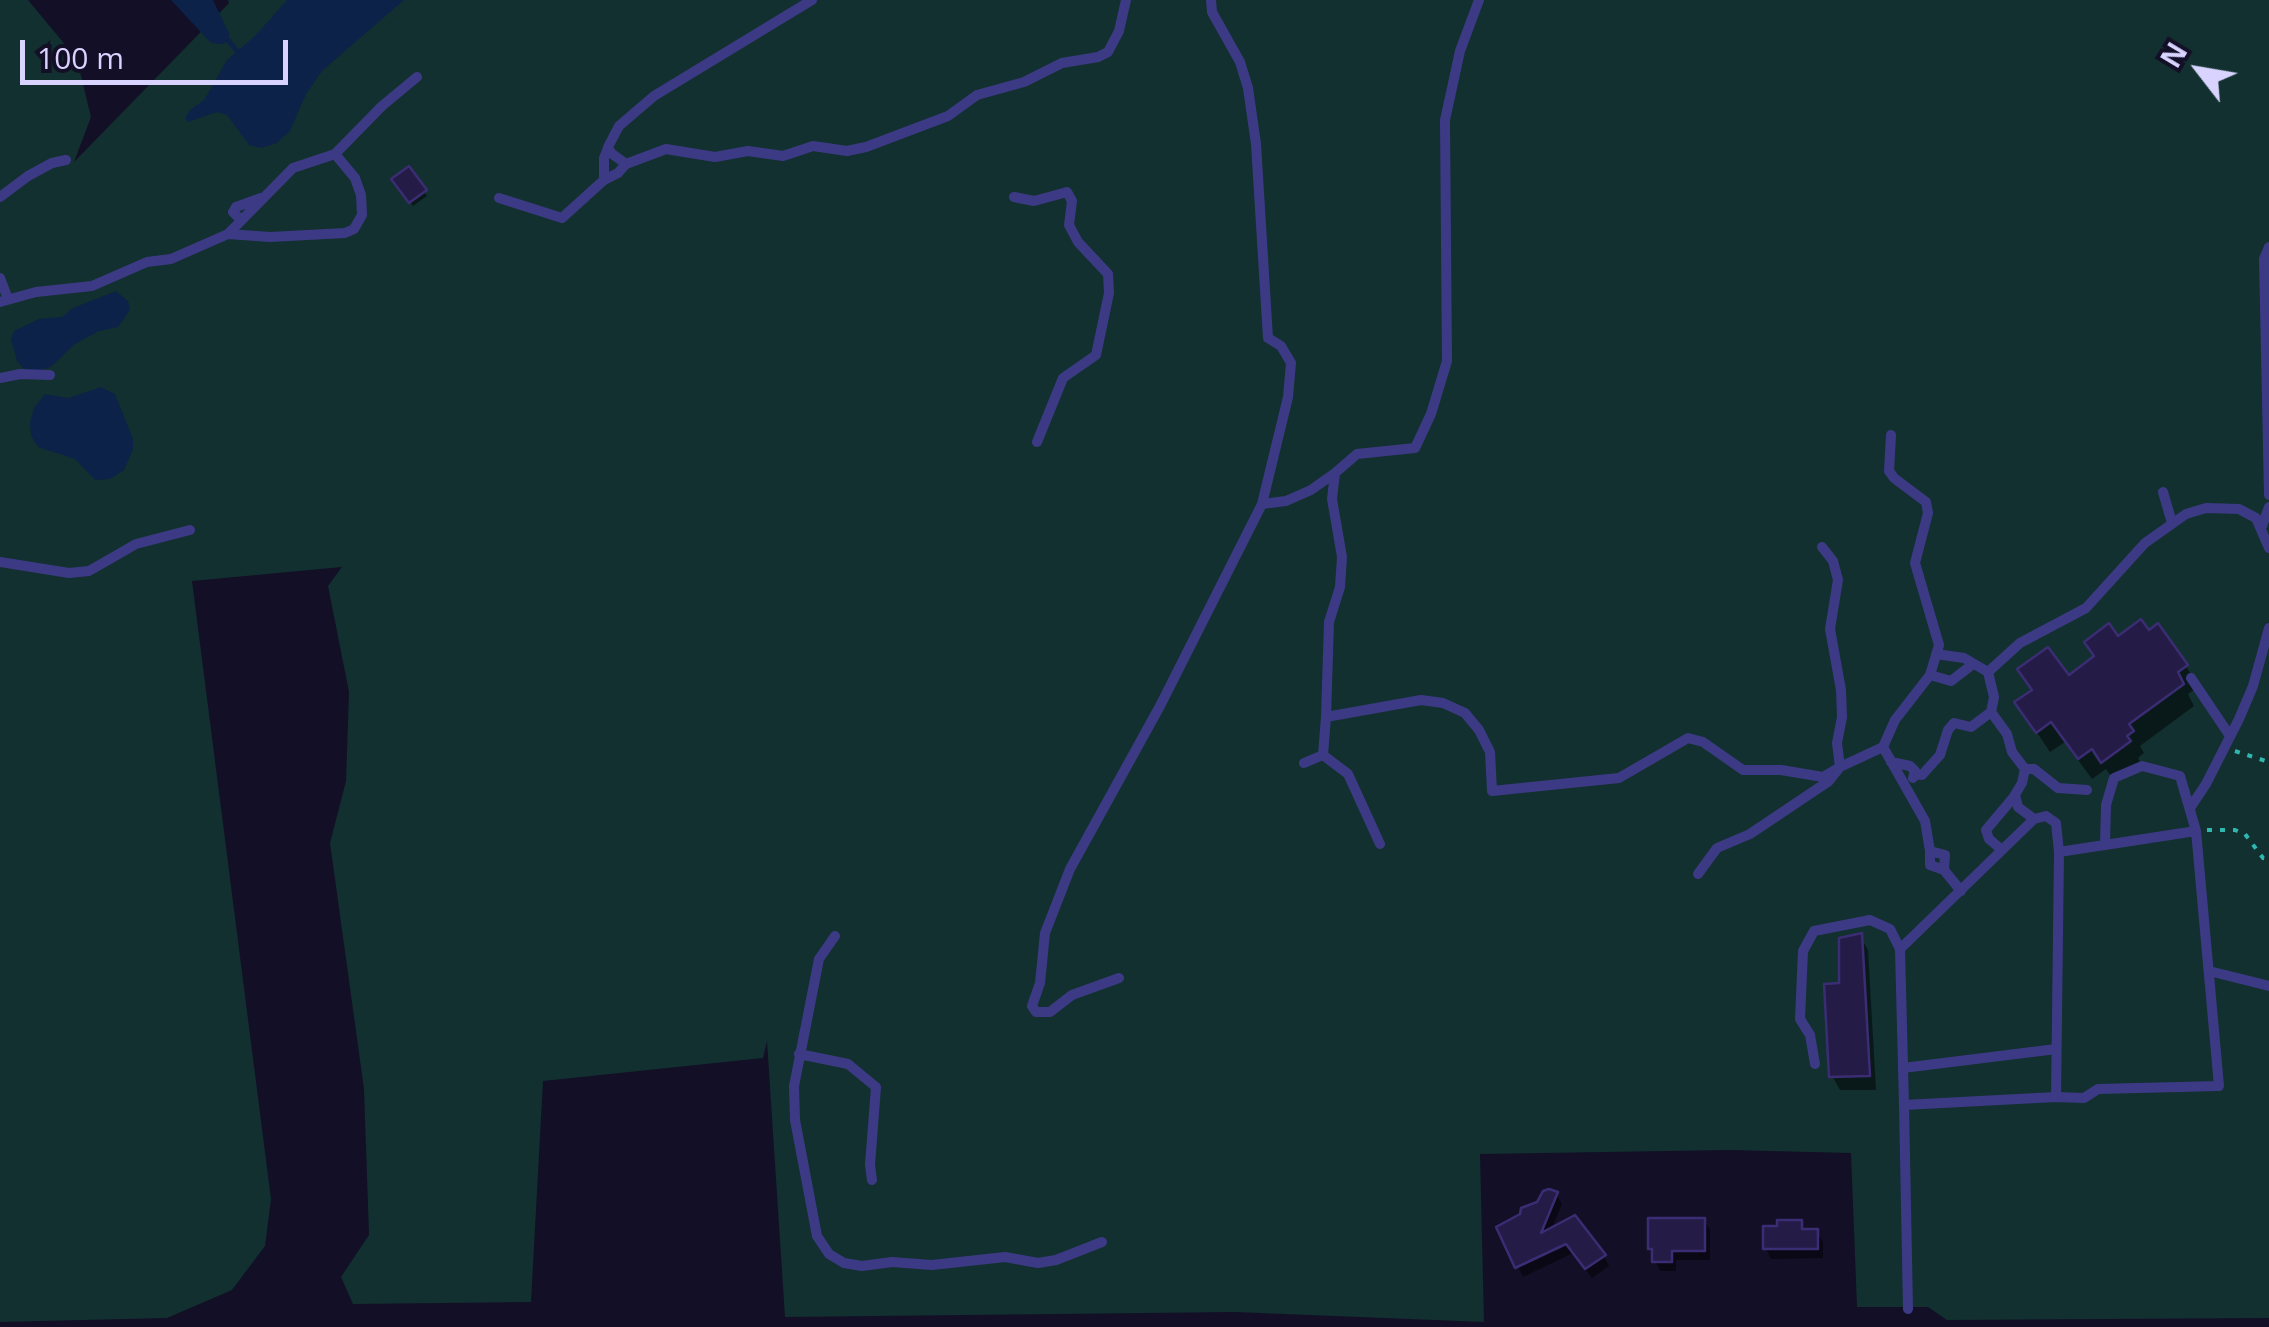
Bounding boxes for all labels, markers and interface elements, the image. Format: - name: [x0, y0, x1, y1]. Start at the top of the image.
- scale bar: [25, 20, 292, 82]
- north arrow: [2149, 20, 2249, 120]
- text: N: [2151, 35, 2195, 74]
- text: 100 m: [37, 37, 124, 78]

